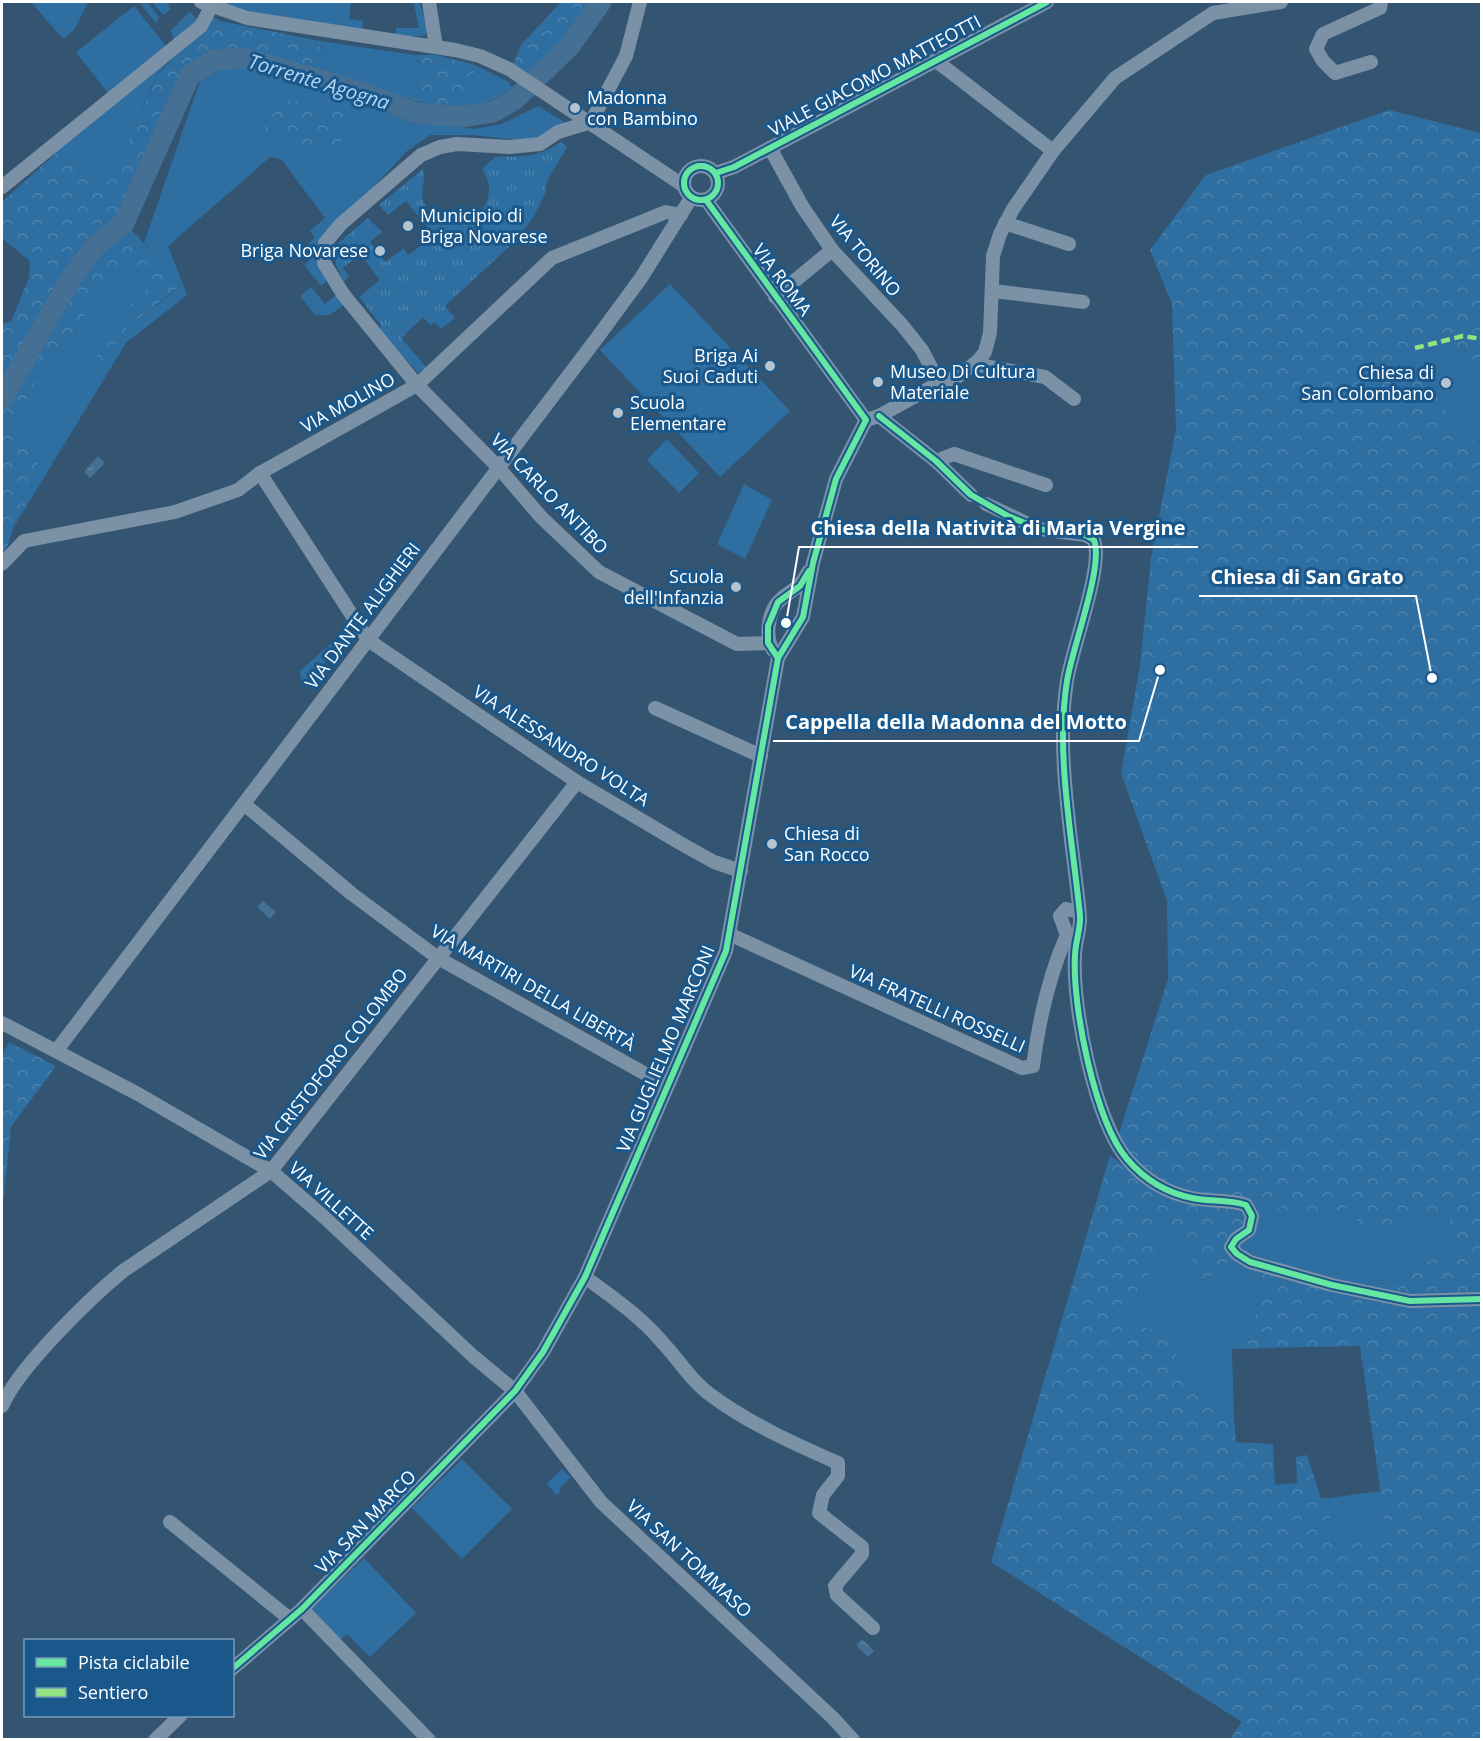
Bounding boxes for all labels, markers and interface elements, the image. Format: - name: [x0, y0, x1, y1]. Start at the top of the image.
- street label: VIALE GIACOMO MATTEOTTI: [764, 9, 985, 141]
- water label: Torrente Agogna: [245, 47, 393, 116]
- place label: Madonna con Bambino: [587, 85, 698, 130]
- marker: Madonna con Bambino: [568, 101, 582, 115]
- place label: Municipio di Briga Novarese: [420, 203, 548, 248]
- street label: VIA TORINO: [825, 210, 907, 301]
- marker: Municipio di Briga Novarese: [401, 219, 415, 233]
- place label: Briga Novarese: [240, 238, 368, 262]
- street label: VIA ROMA: [748, 238, 818, 321]
- marker: Briga Novarese: [373, 244, 387, 258]
- place label: Briga Ai Suoi Caduti: [663, 343, 758, 388]
- marker: Briga Ai Suoi Caduti: [763, 359, 777, 373]
- place label: Museo Di Cultura Materiale: [890, 359, 1035, 404]
- place label: Chiesa di San Colombano: [1301, 360, 1434, 405]
- street label: VIA MOLINO: [296, 366, 399, 438]
- marker: Museo Di Cultura Materiale: [871, 375, 885, 389]
- marker: Chiesa di San Colombano: [1439, 376, 1453, 390]
- place label: Scuola Elementare: [630, 390, 726, 435]
- marker: Scuola Elementare: [611, 406, 625, 420]
- street label: VIA CARLO ANTIBO: [486, 428, 614, 559]
- callout: Chiesa della Natività di Maria Vergine: [799, 509, 1198, 547]
- text: Chiesa della Natività di Maria Vergine: [810, 514, 1186, 541]
- street label: VIA DANTE ALIGHIERI: [299, 537, 425, 694]
- callout: Chiesa di San Grato: [1199, 558, 1416, 596]
- text: Chiesa di San Grato: [1210, 563, 1404, 590]
- place label: Scuola dell'Infanzia: [624, 564, 724, 609]
- marker: Scuola dell'Infanzia: [729, 580, 743, 594]
- street label: VIA ALESSANDRO VOLTA: [469, 679, 655, 812]
- callout: Cappella della Madonna del Motto: [773, 703, 1139, 741]
- text: Cappella della Madonna del Motto: [785, 708, 1127, 735]
- place label: Chiesa di San Rocco: [784, 821, 870, 866]
- marker: Chiesa di San Rocco: [765, 837, 779, 851]
- street label: VIA MARTIRI DELLA LIBERTÀ: [427, 919, 641, 1056]
- street label: VIA GUGLIELMO MARCONI: [611, 942, 720, 1156]
- street label: VIA FRATELLI ROSSELLI: [845, 958, 1029, 1058]
- street label: VIA CRISTOFORO COLOMBO: [248, 963, 413, 1164]
- street label: VIA VILLETTE: [284, 1156, 379, 1245]
- street label: VIA SAN MARCO: [310, 1464, 421, 1578]
- street label: VIA SAN TOMMASO: [622, 1494, 757, 1623]
- legend: [24, 1639, 234, 1717]
- text: Pista ciclabile: [78, 1650, 190, 1674]
- text: Sentiero: [78, 1680, 148, 1704]

